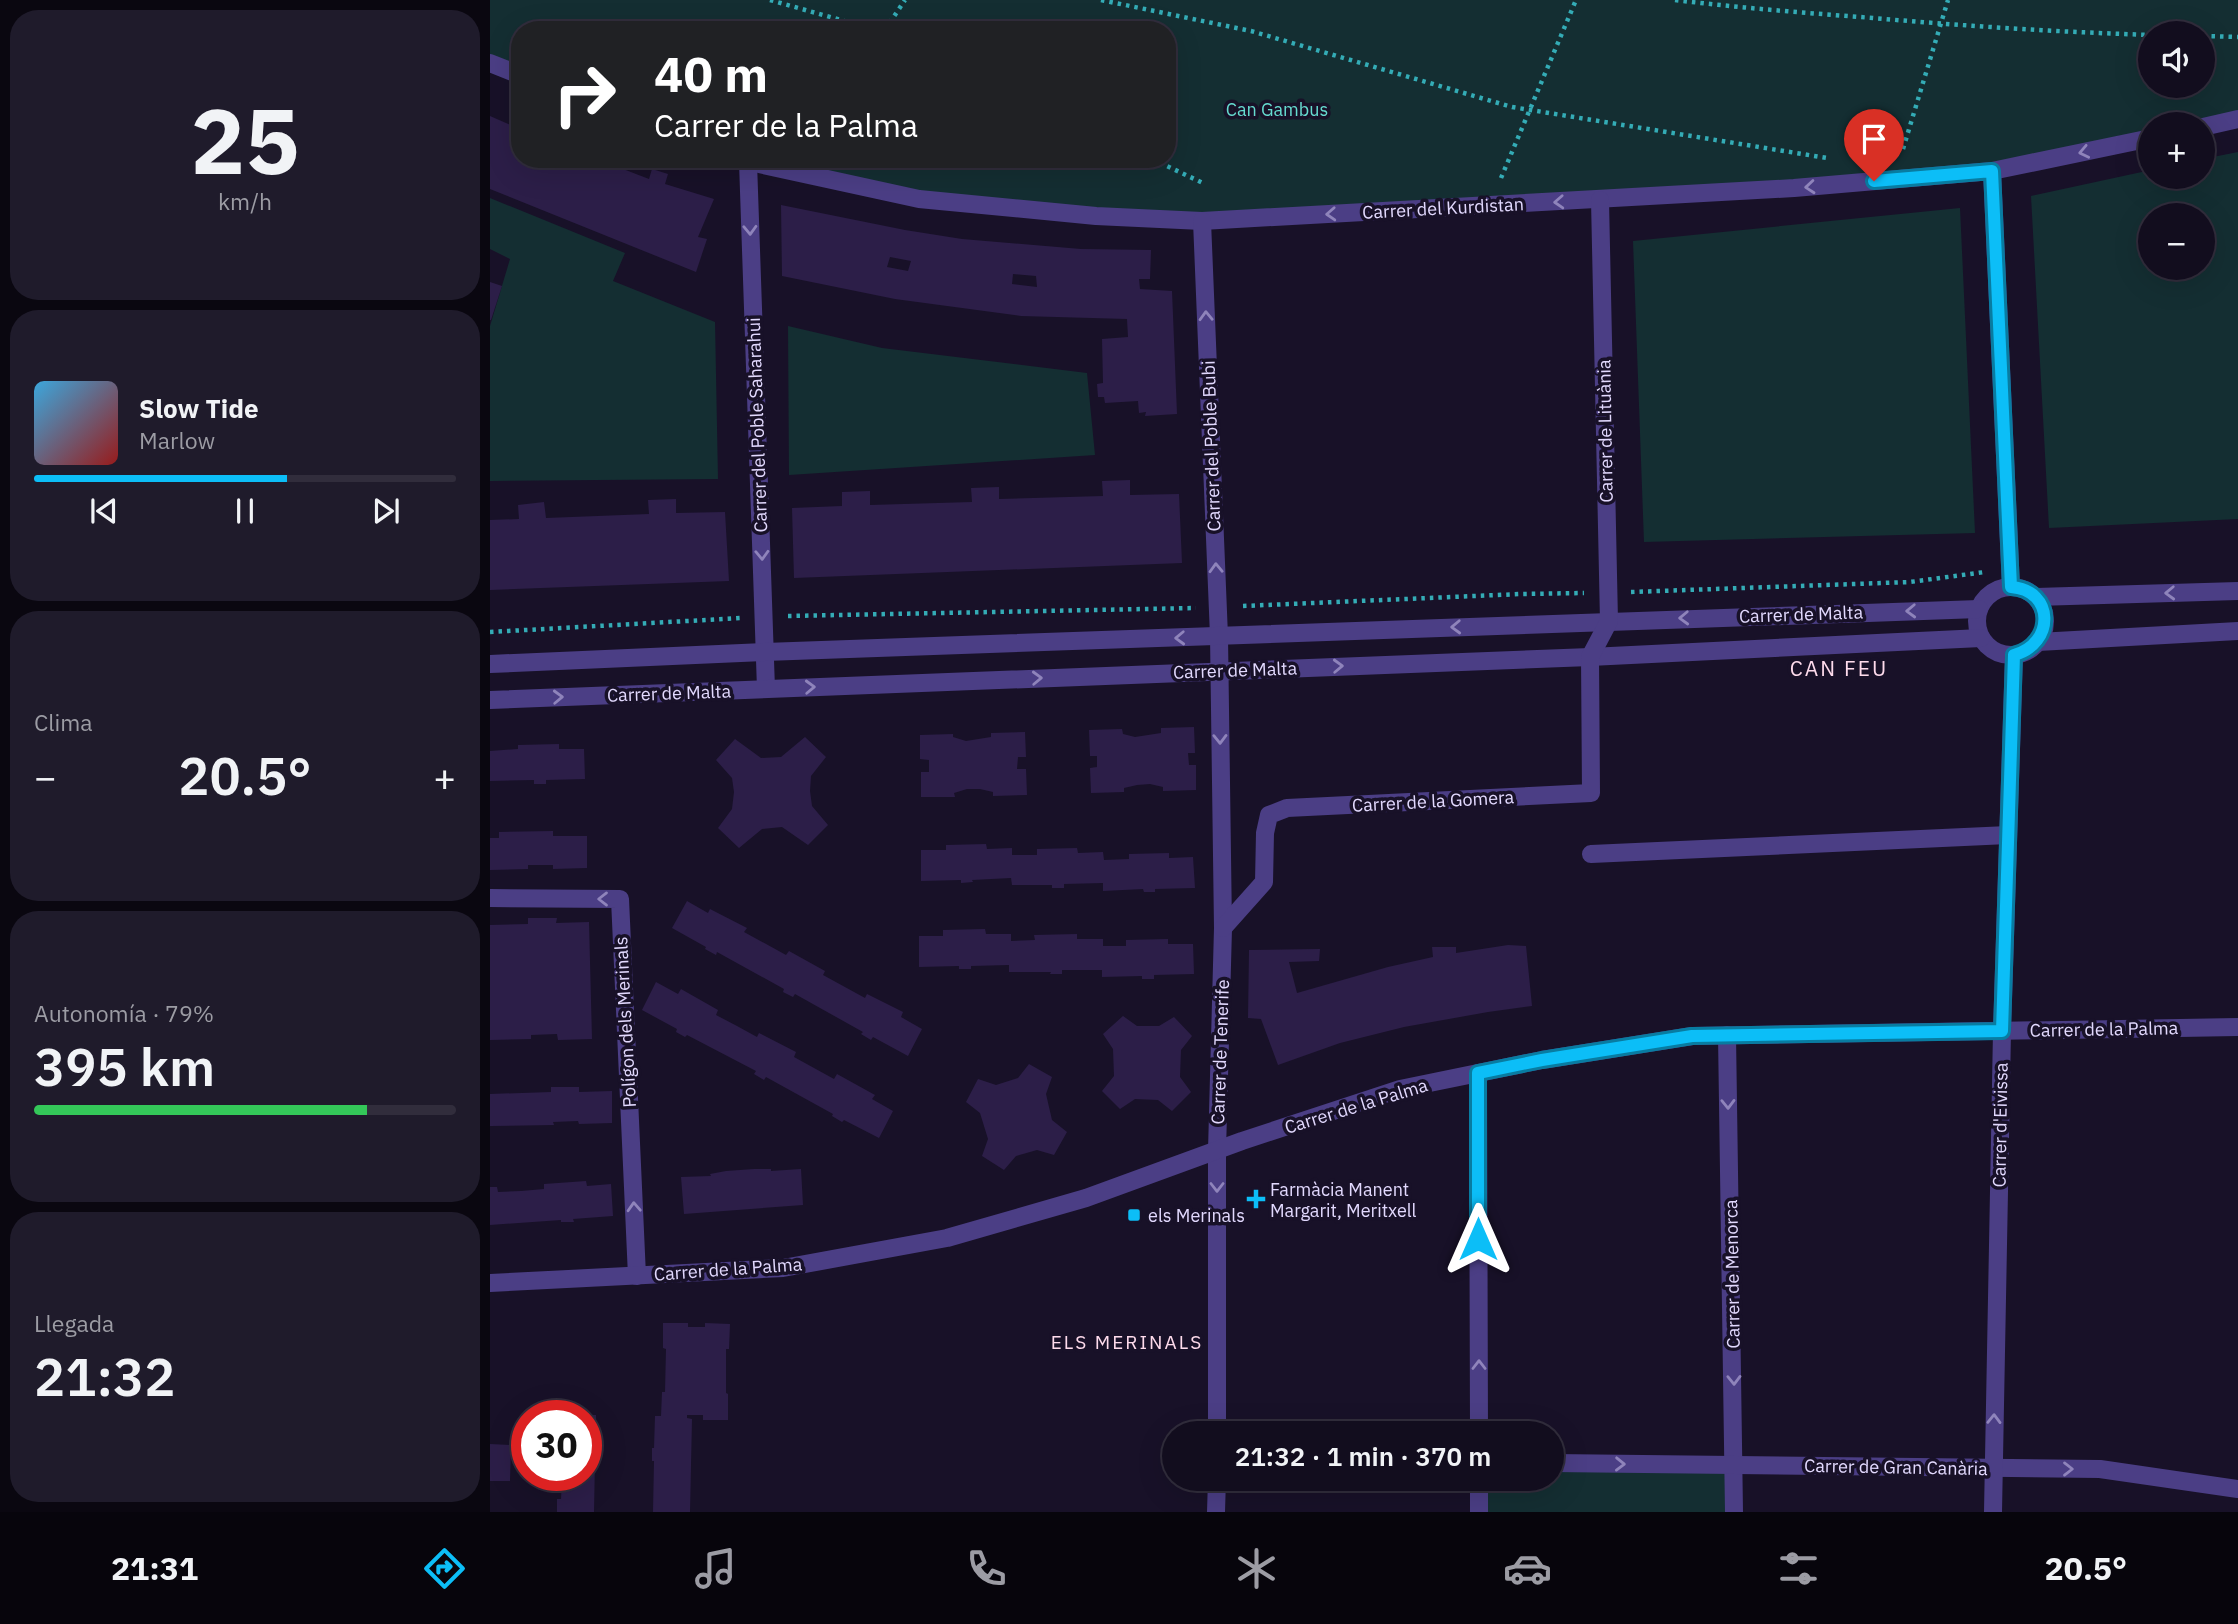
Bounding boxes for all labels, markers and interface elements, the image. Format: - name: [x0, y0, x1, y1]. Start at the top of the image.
- map controls: [2138, 21, 2215, 280]
- button: sound: [2138, 21, 2215, 98]
- text: 40 m: [654, 42, 768, 105]
- icon: right: [539, 49, 630, 140]
- text: 25: [190, 81, 300, 199]
- park label: Can Gambus: [1226, 98, 1328, 121]
- text: Carrer de la Palma: [654, 104, 918, 146]
- pin: [1844, 109, 1904, 181]
- button: +: [2138, 112, 2215, 189]
- icon: arrive: [1855, 120, 1893, 158]
- one-way arrow: [2078, 143, 2090, 158]
- one-way arrow: [1804, 179, 1815, 194]
- text: km/h: [218, 186, 272, 216]
- street label: Carrer del Kurdistan: [1362, 192, 1524, 224]
- one-way arrow: [1553, 194, 1564, 209]
- button: −: [2138, 203, 2215, 280]
- one-way arrow: [1326, 206, 1337, 221]
- one-way arrow: [743, 225, 758, 236]
- one-way arrow: [1198, 311, 1213, 322]
- street label: Carrer del Poble Saharahui: [742, 317, 772, 533]
- street label: Carrer de Lituània: [1592, 359, 1618, 503]
- street label: Carrer del Poble Bubi: [1197, 360, 1225, 532]
- text: Slow Tide: [139, 391, 259, 425]
- text: Marlow: [139, 425, 215, 455]
- icon: previous: [85, 492, 123, 530]
- icon: pause: [226, 492, 264, 530]
- icon: next: [367, 492, 405, 530]
- one-way arrow: [754, 550, 769, 561]
- one-way arrow: [1209, 562, 1224, 573]
- one-way arrow: [2164, 586, 2175, 601]
- street label: Carrer de Malta: [1739, 600, 1864, 628]
- one-way arrow: [1905, 603, 1916, 618]
- one-way arrow: [1678, 611, 1689, 626]
- one-way arrow: [1451, 619, 1462, 634]
- one-way arrow: [1174, 630, 1185, 645]
- district label: CAN FEU: [1790, 654, 1888, 682]
- street label: Carrer de Malta: [1173, 656, 1298, 684]
- one-way arrow: [1333, 659, 1344, 674]
- one-way arrow: [1032, 671, 1043, 686]
- street label: Carrer de Malta: [607, 679, 732, 707]
- one-way arrow: [805, 679, 816, 694]
- one-way arrow: [553, 690, 564, 705]
- text: Clima: [34, 707, 93, 737]
- one-way arrow: [1212, 735, 1228, 745]
- text: 20.5°: [178, 742, 312, 809]
- text: −: [34, 752, 57, 801]
- text: +: [433, 752, 456, 801]
- street label: Carrer de la Gomera: [1351, 785, 1515, 817]
- one-way arrow: [597, 891, 608, 907]
- street label: Polígon dels Merinals: [609, 936, 641, 1108]
- street label: Carrer de Tenerife: [1206, 979, 1234, 1125]
- text: Autonomía · 79%: [34, 998, 214, 1028]
- street label: Carrer de la Palma: [2030, 1016, 2179, 1042]
- text: 395 km: [34, 1033, 215, 1100]
- street label: Carrer d'Eivissa: [1987, 1062, 2013, 1188]
- street label: Carrer de la Palma: [1282, 1073, 1431, 1139]
- one-way arrow: [1721, 1098, 1736, 1109]
- place label: Farmàcia Manent Margarit, Meritxell: [1270, 1178, 1417, 1222]
- one-way arrow: [1209, 1183, 1225, 1193]
- marker: Farmàcia Manent Margarit, Meritxell: [1248, 1191, 1264, 1207]
- street label: Carrer de Menorca: [1719, 1199, 1745, 1349]
- one-way arrow: [626, 1202, 641, 1213]
- position arrow: [1441, 1202, 1515, 1276]
- place label: els Merinals: [1148, 1204, 1245, 1227]
- marker: els Merinals: [1126, 1207, 1142, 1223]
- street label: Carrer de la Palma: [653, 1252, 803, 1286]
- text: Llegada: [34, 1308, 114, 1338]
- district label: ELS MERINALS: [1051, 1330, 1203, 1354]
- text: 21:32: [34, 1343, 175, 1410]
- one-way arrow: [1471, 1359, 1487, 1370]
- one-way arrow: [1726, 1375, 1741, 1386]
- speed limit sign: 30: [511, 1400, 602, 1491]
- one-way arrow: [1986, 1414, 2002, 1424]
- text: 21:32 · 1 min · 370 m: [1235, 1439, 1491, 1473]
- street label: Carrer de Gran Canària: [1804, 1454, 1988, 1480]
- one-way arrow: [1615, 1456, 1626, 1471]
- one-way arrow: [2064, 1461, 2074, 1477]
- icon: directions: [420, 1544, 469, 1593]
- icon: music: [691, 1544, 740, 1593]
- icon: phone: [962, 1544, 1011, 1593]
- icon: climate: [1232, 1544, 1281, 1593]
- icon: car: [1503, 1544, 1552, 1593]
- icon: filters: [1774, 1544, 1823, 1593]
- text: 21:31: [111, 1547, 198, 1589]
- text: 20.5°: [2045, 1547, 2127, 1589]

